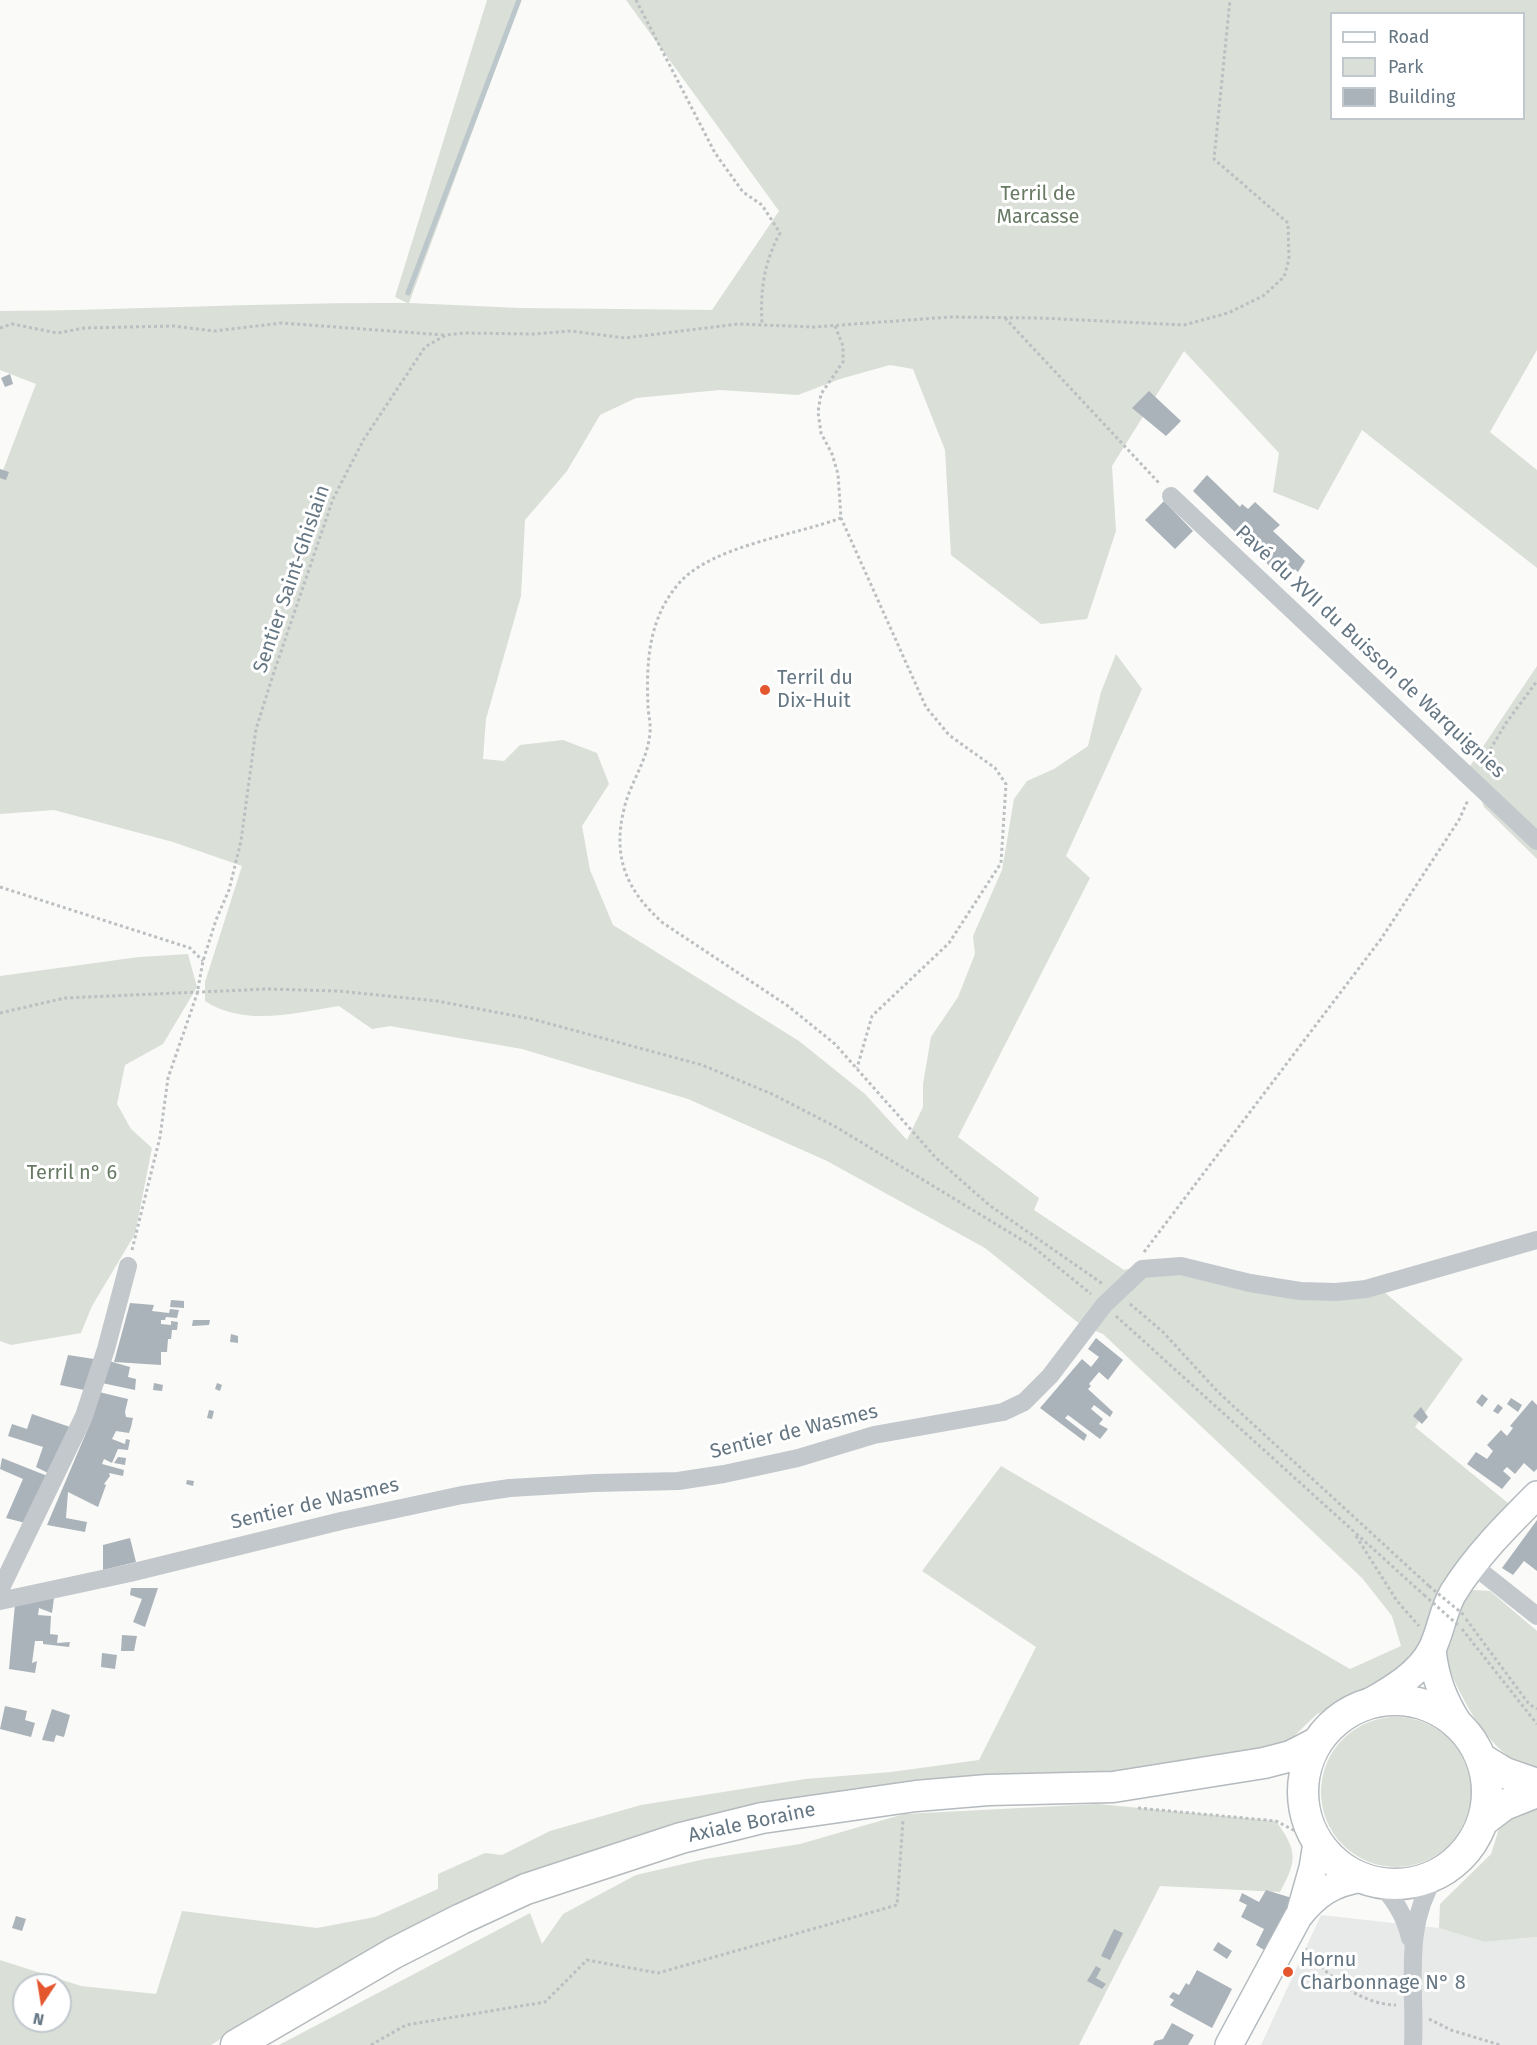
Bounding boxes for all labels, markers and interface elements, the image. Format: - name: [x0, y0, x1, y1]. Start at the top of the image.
- legend: [1330, 12, 1525, 120]
- text: Road: [1388, 26, 1430, 48]
- text: Park: [1388, 56, 1423, 78]
- text: Building: [1388, 86, 1455, 108]
- park label: Terril de Marcasse: [997, 182, 1079, 229]
- street label: Sentier Saint-Ghislain: [249, 482, 335, 676]
- street label: Pavé du XVII du Buisson de Warquignies: [1230, 521, 1510, 783]
- place label: Terril du Dix-Huit: [777, 666, 853, 713]
- marker: Terril du Dix-Huit: [758, 683, 772, 697]
- park label: Terril n° 6: [27, 1161, 117, 1185]
- street label: Sentier de Wasmes: [708, 1400, 880, 1464]
- street label: Sentier de Wasmes: [229, 1473, 401, 1535]
- street label: Axiale Boraine: [686, 1798, 818, 1848]
- place label: Hornu Charbonnage N° 8: [1300, 1948, 1466, 1995]
- marker: Hornu Charbonnage N° 8: [1281, 1965, 1295, 1979]
- north arrow: [12, 1973, 72, 2033]
- text: N: [31, 2009, 46, 2030]

